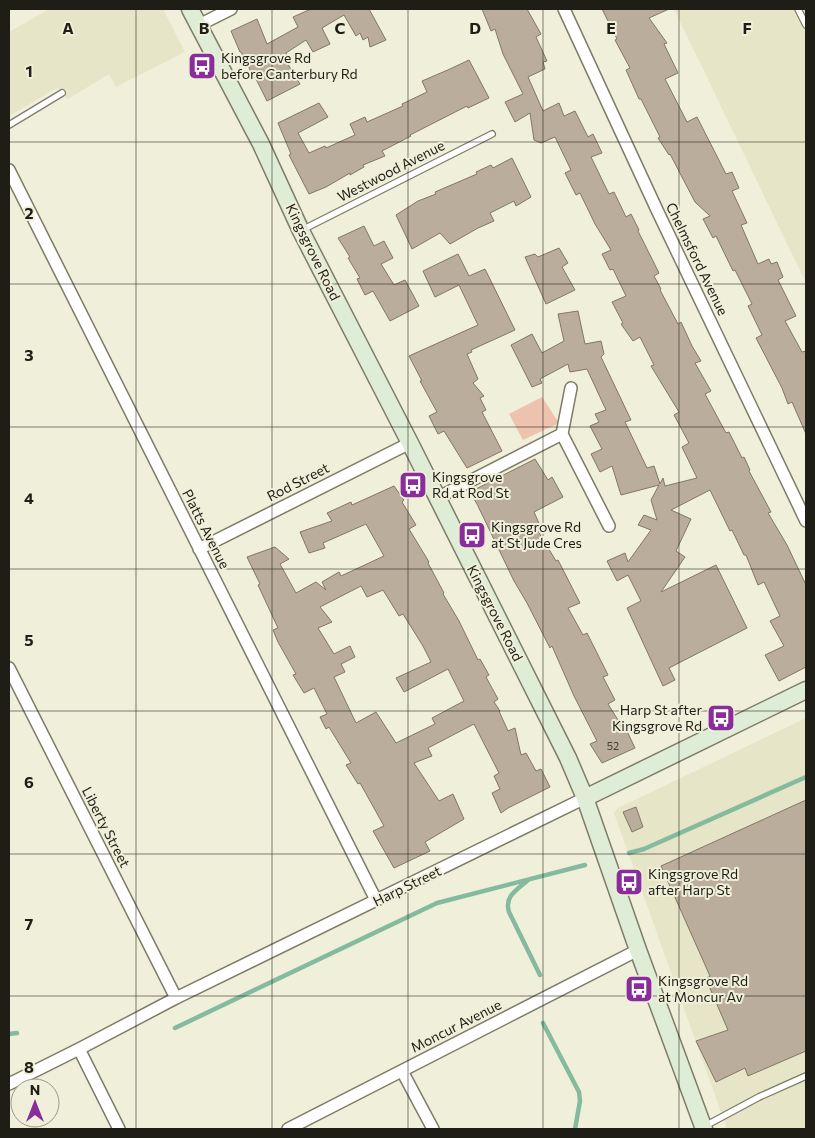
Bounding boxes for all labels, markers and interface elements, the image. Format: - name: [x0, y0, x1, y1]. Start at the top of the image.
- text: A: [62, 18, 74, 37]
- text: B: [199, 18, 210, 37]
- text: C: [335, 18, 346, 37]
- text: D: [469, 18, 481, 37]
- text: E: [606, 18, 616, 37]
- text: F: [742, 18, 752, 37]
- place label: Kingsgrove Rd before Canterbury Rd: [221, 49, 358, 82]
- bus stop icon: Kingsgrove Rd before Canterbury Rd: [187, 51, 217, 81]
- text: 1: [25, 61, 33, 80]
- street label: Westwood Avenue: [334, 136, 447, 205]
- street label: Chelmsford Avenue: [663, 200, 732, 318]
- street label: Kingsgrove Road: [283, 201, 344, 303]
- text: 2: [24, 203, 34, 222]
- text: 3: [24, 345, 34, 364]
- street label: Rod Street: [264, 459, 332, 504]
- place label: Kingsgrove Rd at Rod St: [432, 468, 510, 501]
- bus stop icon: Kingsgrove Rd at Rod St: [398, 470, 428, 500]
- street label: Platts Avenue: [179, 486, 234, 571]
- text: 4: [24, 488, 34, 507]
- place label: Kingsgrove Rd at St Jude Cres: [491, 518, 582, 551]
- bus stop icon: Kingsgrove Rd at St Jude Cres: [457, 520, 487, 550]
- street label: Kingsgrove Road: [464, 562, 527, 664]
- text: 5: [24, 630, 34, 649]
- place label: Harp St after Kingsgrove Rd: [612, 701, 702, 734]
- bus stop icon: Harp St after Kingsgrove Rd: [706, 703, 736, 733]
- house number: 52: [607, 739, 619, 752]
- text: 6: [24, 772, 34, 791]
- street label: Liberty Street: [79, 784, 134, 870]
- street label: Harp Street: [370, 862, 444, 909]
- place label: Kingsgrove Rd after Harp St: [648, 865, 738, 898]
- bus stop icon: Kingsgrove Rd after Harp St: [614, 867, 644, 897]
- text: 7: [25, 914, 34, 933]
- place label: Kingsgrove Rd at Moncur Av: [658, 972, 748, 1005]
- bus stop icon: Kingsgrove Rd at Moncur Av: [624, 974, 654, 1004]
- street label: Moncur Avenue: [408, 995, 504, 1056]
- text: 8: [24, 1057, 34, 1076]
- north arrow: [10, 1078, 60, 1128]
- text: N: [30, 1081, 40, 1098]

